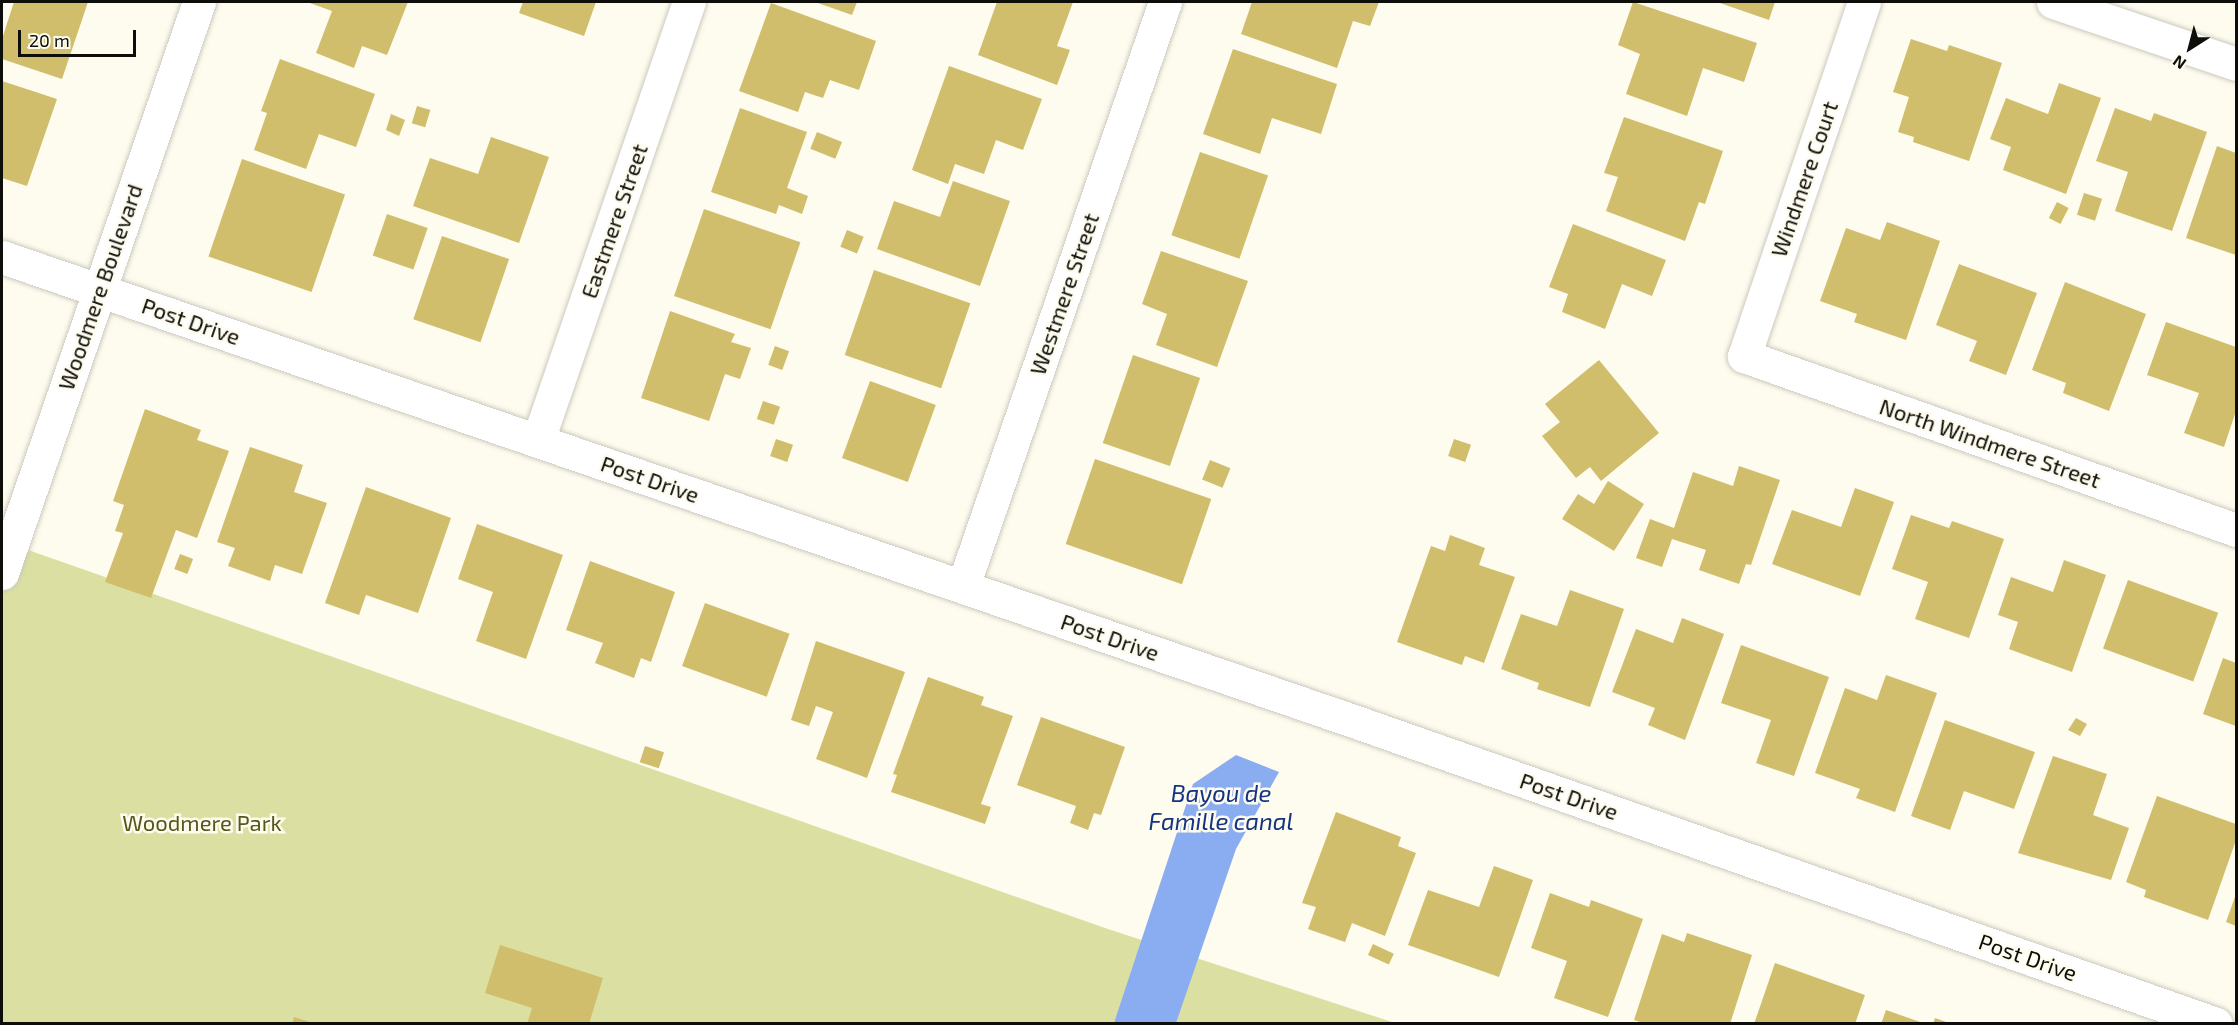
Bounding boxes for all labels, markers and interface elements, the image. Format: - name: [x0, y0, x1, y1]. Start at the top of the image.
- scale bar: [21, 18, 140, 56]
- north arrow: [2160, 18, 2220, 78]
- text: 20 m: [29, 29, 70, 51]
- text: N: [2169, 52, 2189, 74]
- street label: Windmere Court: [1765, 98, 1843, 260]
- street label: Eastmere Street: [575, 140, 653, 302]
- street label: Woodmere Boulevard: [52, 180, 148, 394]
- street label: Westmere Street: [1024, 210, 1104, 378]
- street label: Post Drive: [138, 292, 244, 350]
- street label: North Windmere Street: [1876, 393, 2104, 493]
- street label: Post Drive: [597, 450, 703, 508]
- street label: Post Drive: [1057, 608, 1163, 666]
- street label: Post Drive: [1516, 767, 1622, 825]
- water label: Bayou de Famille canal: [1148, 779, 1294, 835]
- park label: Woodmere Park: [122, 810, 282, 836]
- street label: Post Drive: [1975, 928, 2081, 986]

